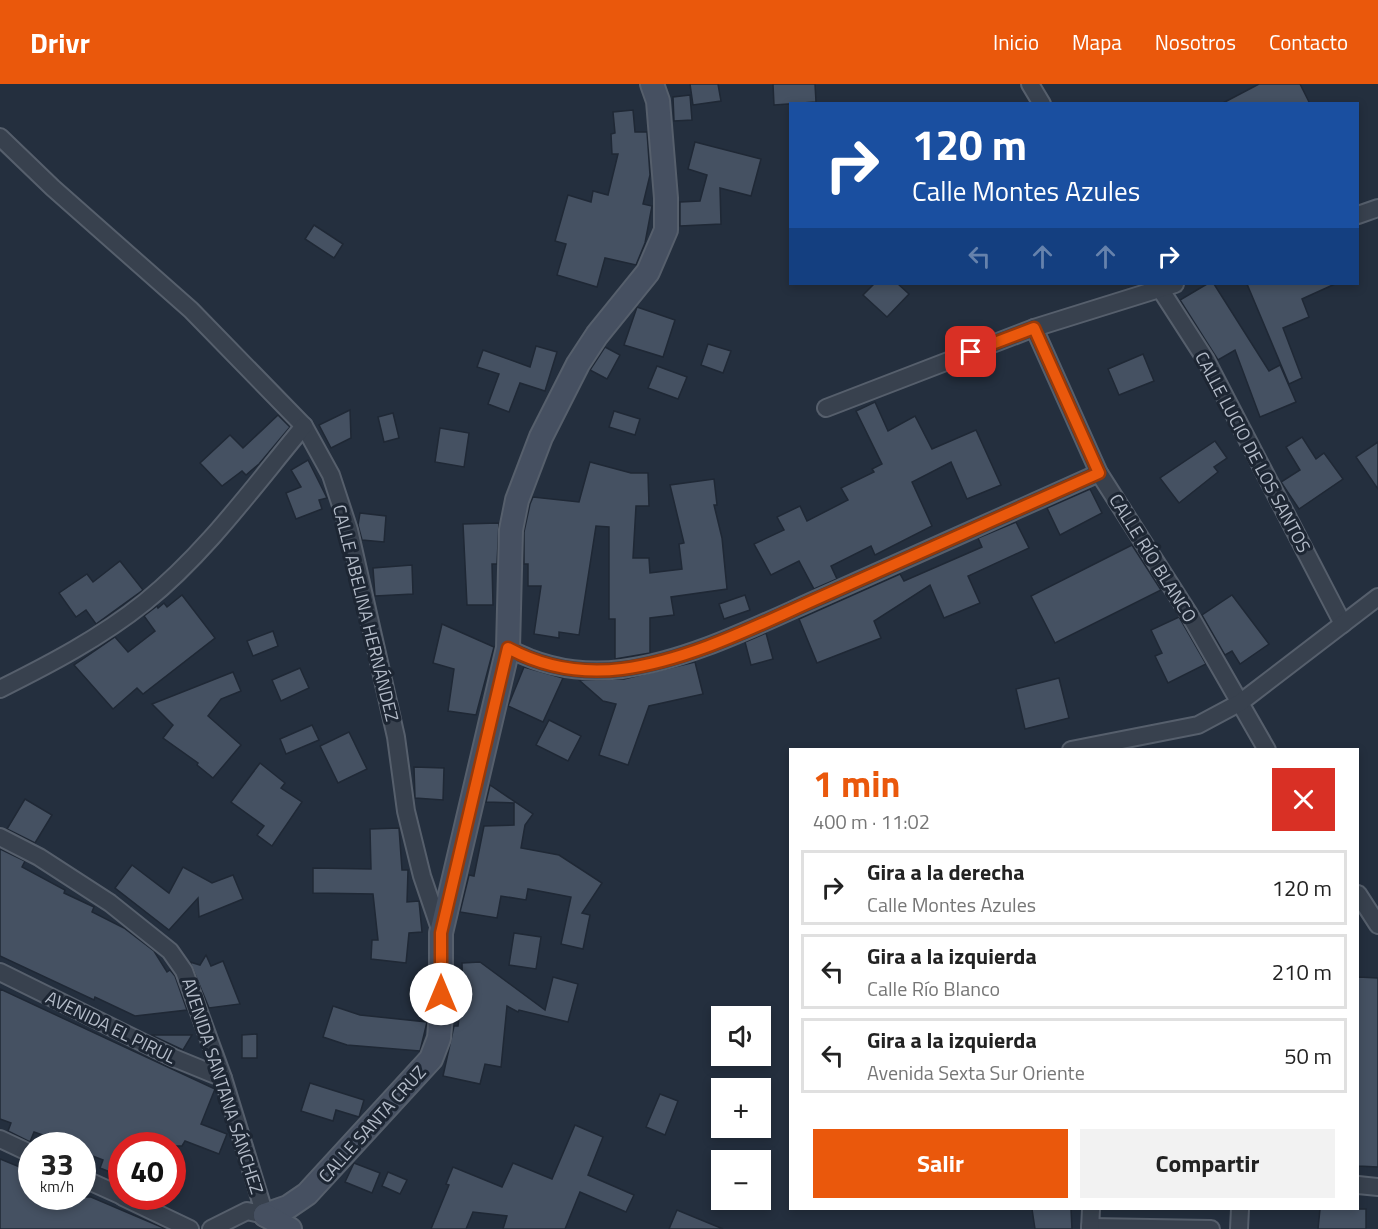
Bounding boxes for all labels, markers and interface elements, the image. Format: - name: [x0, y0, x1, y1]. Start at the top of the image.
- text: Drivr: [30, 21, 90, 64]
- text: Inicio: [993, 26, 1039, 58]
- text: Mapa: [1072, 26, 1122, 58]
- text: Nosotros: [1155, 26, 1236, 58]
- text: Contacto: [1269, 26, 1348, 58]
- text: 120 m: [912, 112, 1027, 176]
- icon: right: [813, 126, 891, 204]
- text: Calle Montes Azules: [912, 170, 1140, 211]
- icon: left: [963, 240, 996, 273]
- icon: ahead: [1026, 240, 1059, 273]
- icon: ahead: [1089, 240, 1122, 273]
- icon: right: [1152, 240, 1185, 273]
- pin: [945, 326, 996, 377]
- icon: arrive: [954, 335, 987, 368]
- street label: CALLE LUCIO DE LOS SANTOS: [1188, 347, 1318, 557]
- street label: CALLE RÍO BLANCO: [1103, 488, 1203, 628]
- street label: CALLE ABELINA HERNÁNDEZ: [326, 502, 406, 724]
- text: 1 min: [813, 756, 900, 811]
- button: close: [1272, 768, 1335, 831]
- text: 400 m · 11:02: [813, 806, 930, 837]
- text: Gira a la derecha: [867, 855, 1024, 889]
- icon: right: [816, 871, 849, 904]
- text: 120 m: [1272, 871, 1332, 905]
- text: Calle Montes Azules: [867, 889, 1036, 920]
- text: Gira a la izquierda: [867, 939, 1037, 973]
- icon: left: [816, 955, 849, 988]
- text: 210 m: [1272, 955, 1332, 989]
- position arrow: [409, 962, 473, 1026]
- text: Calle Río Blanco: [867, 973, 1000, 1004]
- street label: AVENIDA SANTANA SÁNCHEZ: [175, 974, 271, 1198]
- street label: AVENIDA EL PIRUL: [41, 984, 181, 1070]
- map controls: [711, 1006, 771, 1210]
- button: sound: [711, 1006, 771, 1066]
- text: Gira a la izquierda: [867, 1023, 1037, 1057]
- icon: left: [816, 1039, 849, 1072]
- text: 50 m: [1284, 1039, 1332, 1073]
- text: Avenida Sexta Sur Oriente: [867, 1057, 1085, 1088]
- street label: CALLE SANTA CRUZ: [312, 1059, 432, 1189]
- button: +: [711, 1078, 771, 1138]
- button: Salir: [813, 1129, 1068, 1198]
- button: Compartir: [1080, 1129, 1335, 1198]
- speed limit sign: 40: [108, 1132, 186, 1210]
- text: 33: [40, 1141, 74, 1187]
- button: −: [711, 1150, 771, 1210]
- text: km/h: [40, 1175, 74, 1198]

